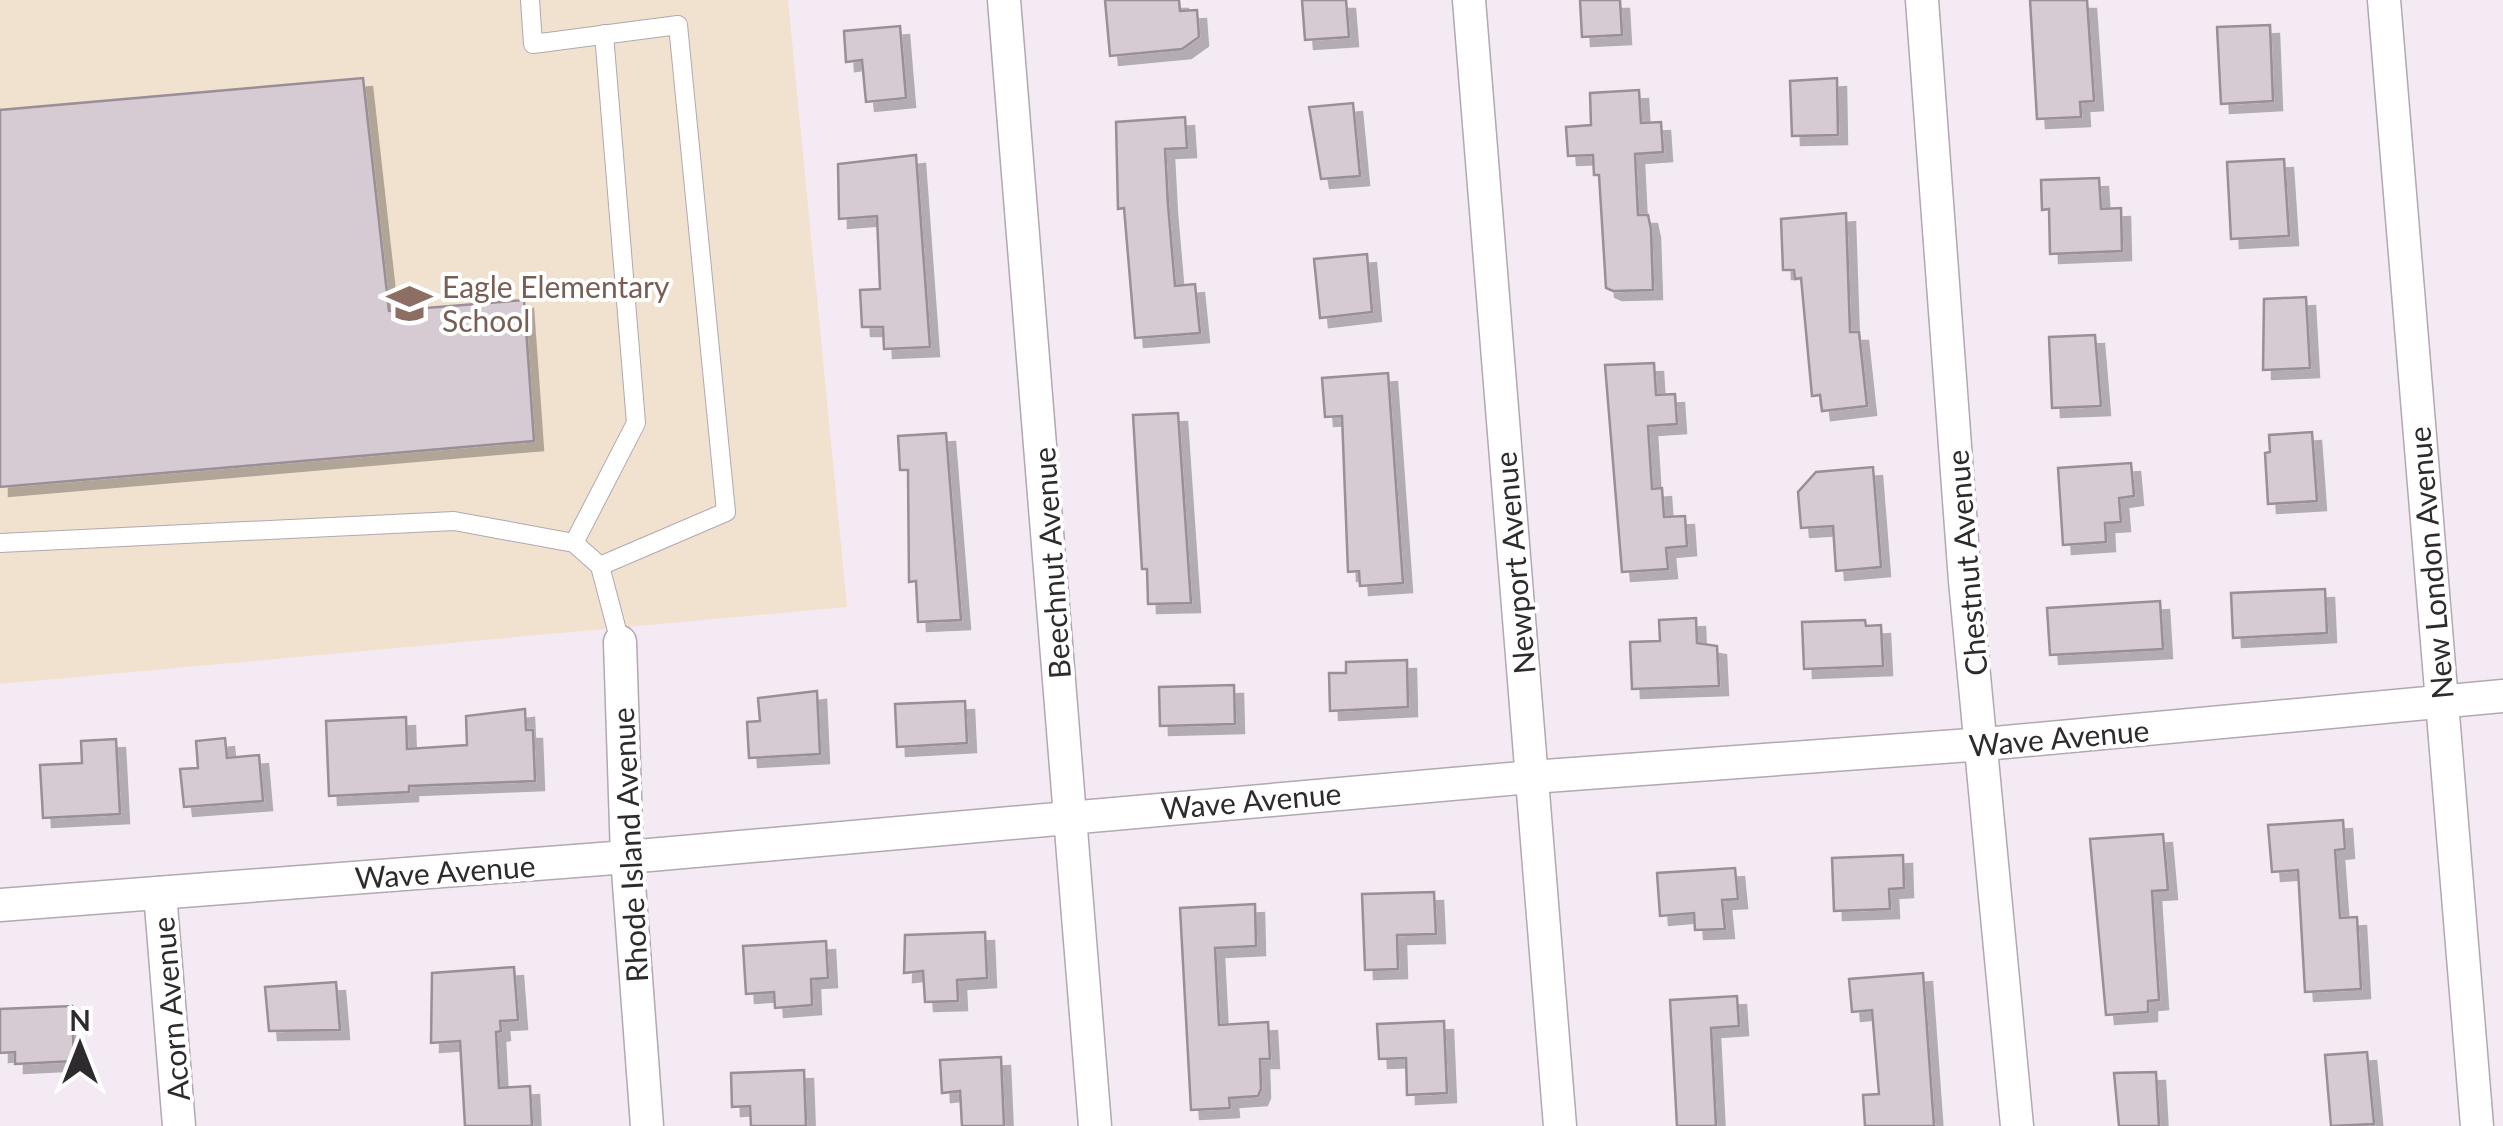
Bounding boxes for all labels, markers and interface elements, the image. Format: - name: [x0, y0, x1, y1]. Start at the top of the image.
- place label: Eagle Elementary School: [442, 268, 670, 338]
- school or university icon: Eagle Elementary School: [385, 279, 433, 327]
- street label: New London Avenue: [2400, 425, 2460, 701]
- street label: Beechnut Avenue: [1025, 446, 1077, 680]
- street label: Chestnut Avenue: [1938, 449, 1994, 677]
- street label: Newport Avenue: [1486, 450, 1542, 676]
- street label: Rhode Island Avenue: [604, 707, 654, 983]
- street label: Wave Avenue: [1967, 711, 2151, 763]
- street label: Wave Avenue: [1159, 774, 1343, 826]
- street label: Wave Avenue: [354, 847, 536, 895]
- street label: Acorn Avenue: [144, 915, 196, 1103]
- north arrow: [30, 996, 130, 1096]
- text: N: [69, 1003, 91, 1037]

